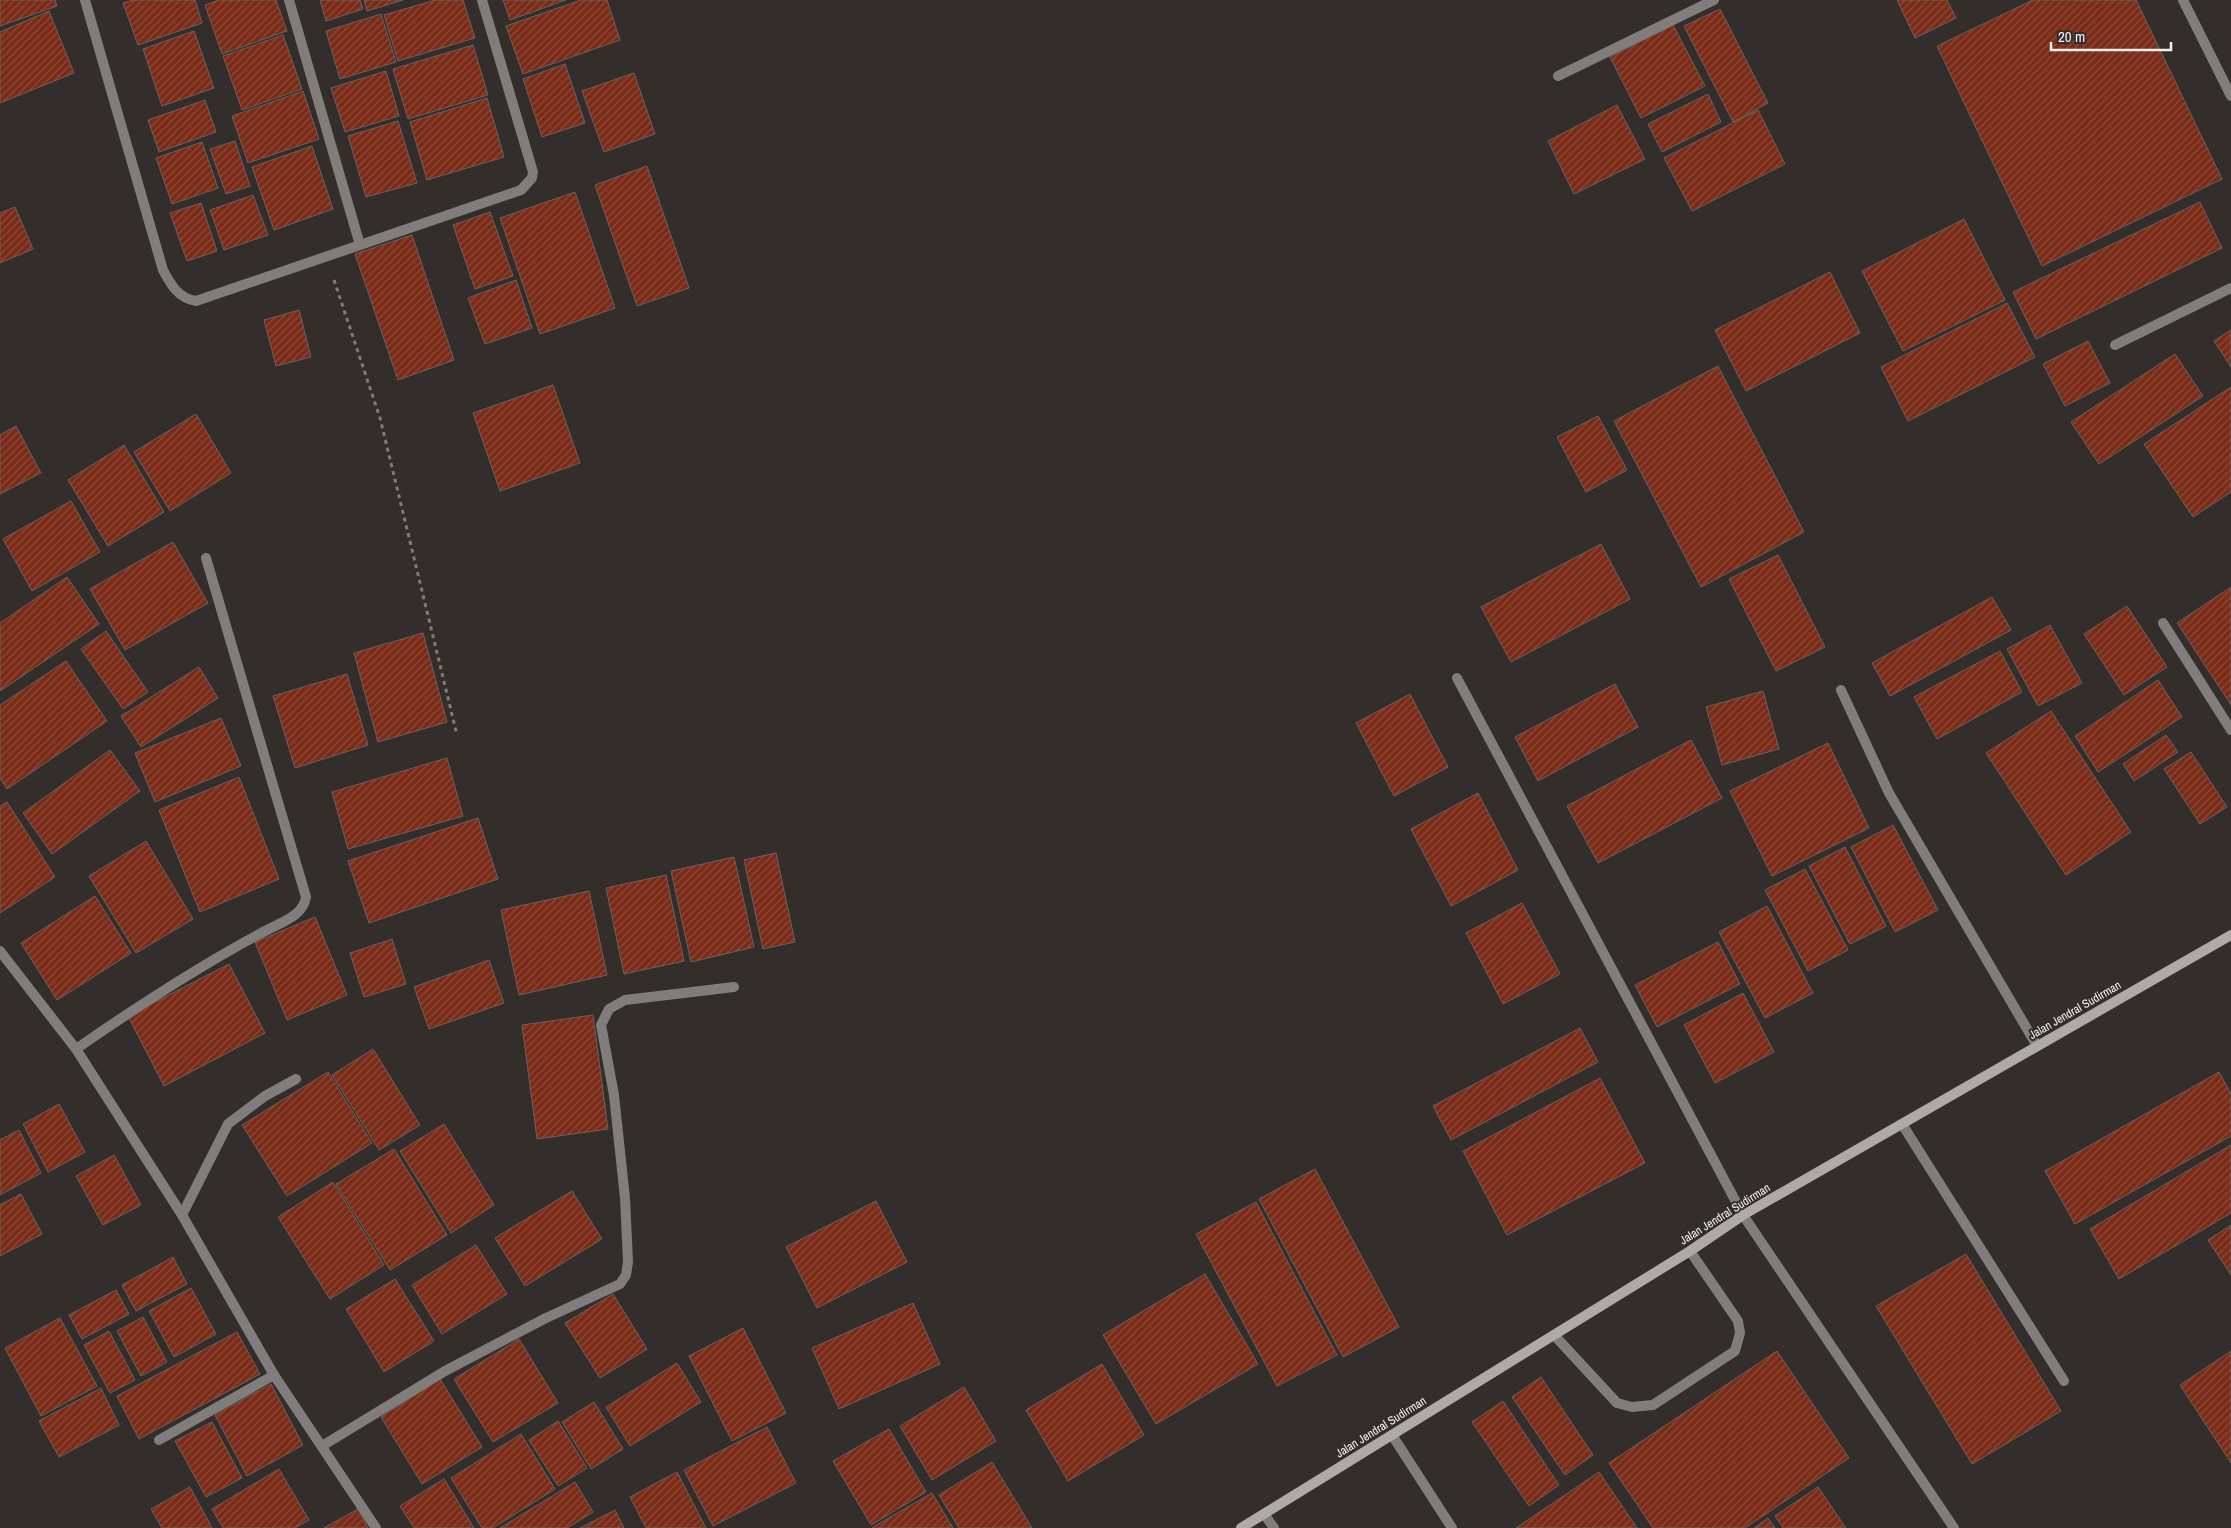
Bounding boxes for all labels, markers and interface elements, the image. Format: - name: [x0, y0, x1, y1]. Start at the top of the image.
- scale bar: [2051, 20, 2171, 52]
- text: 20 m: [2058, 26, 2085, 47]
- street label: Jalan Jendral Sudirman: [2026, 977, 2124, 1043]
- street label: Jalan Jendral Sudirman: [1677, 1180, 1773, 1248]
- street label: Jalan Jendral Sudirman: [1333, 1393, 1429, 1461]

